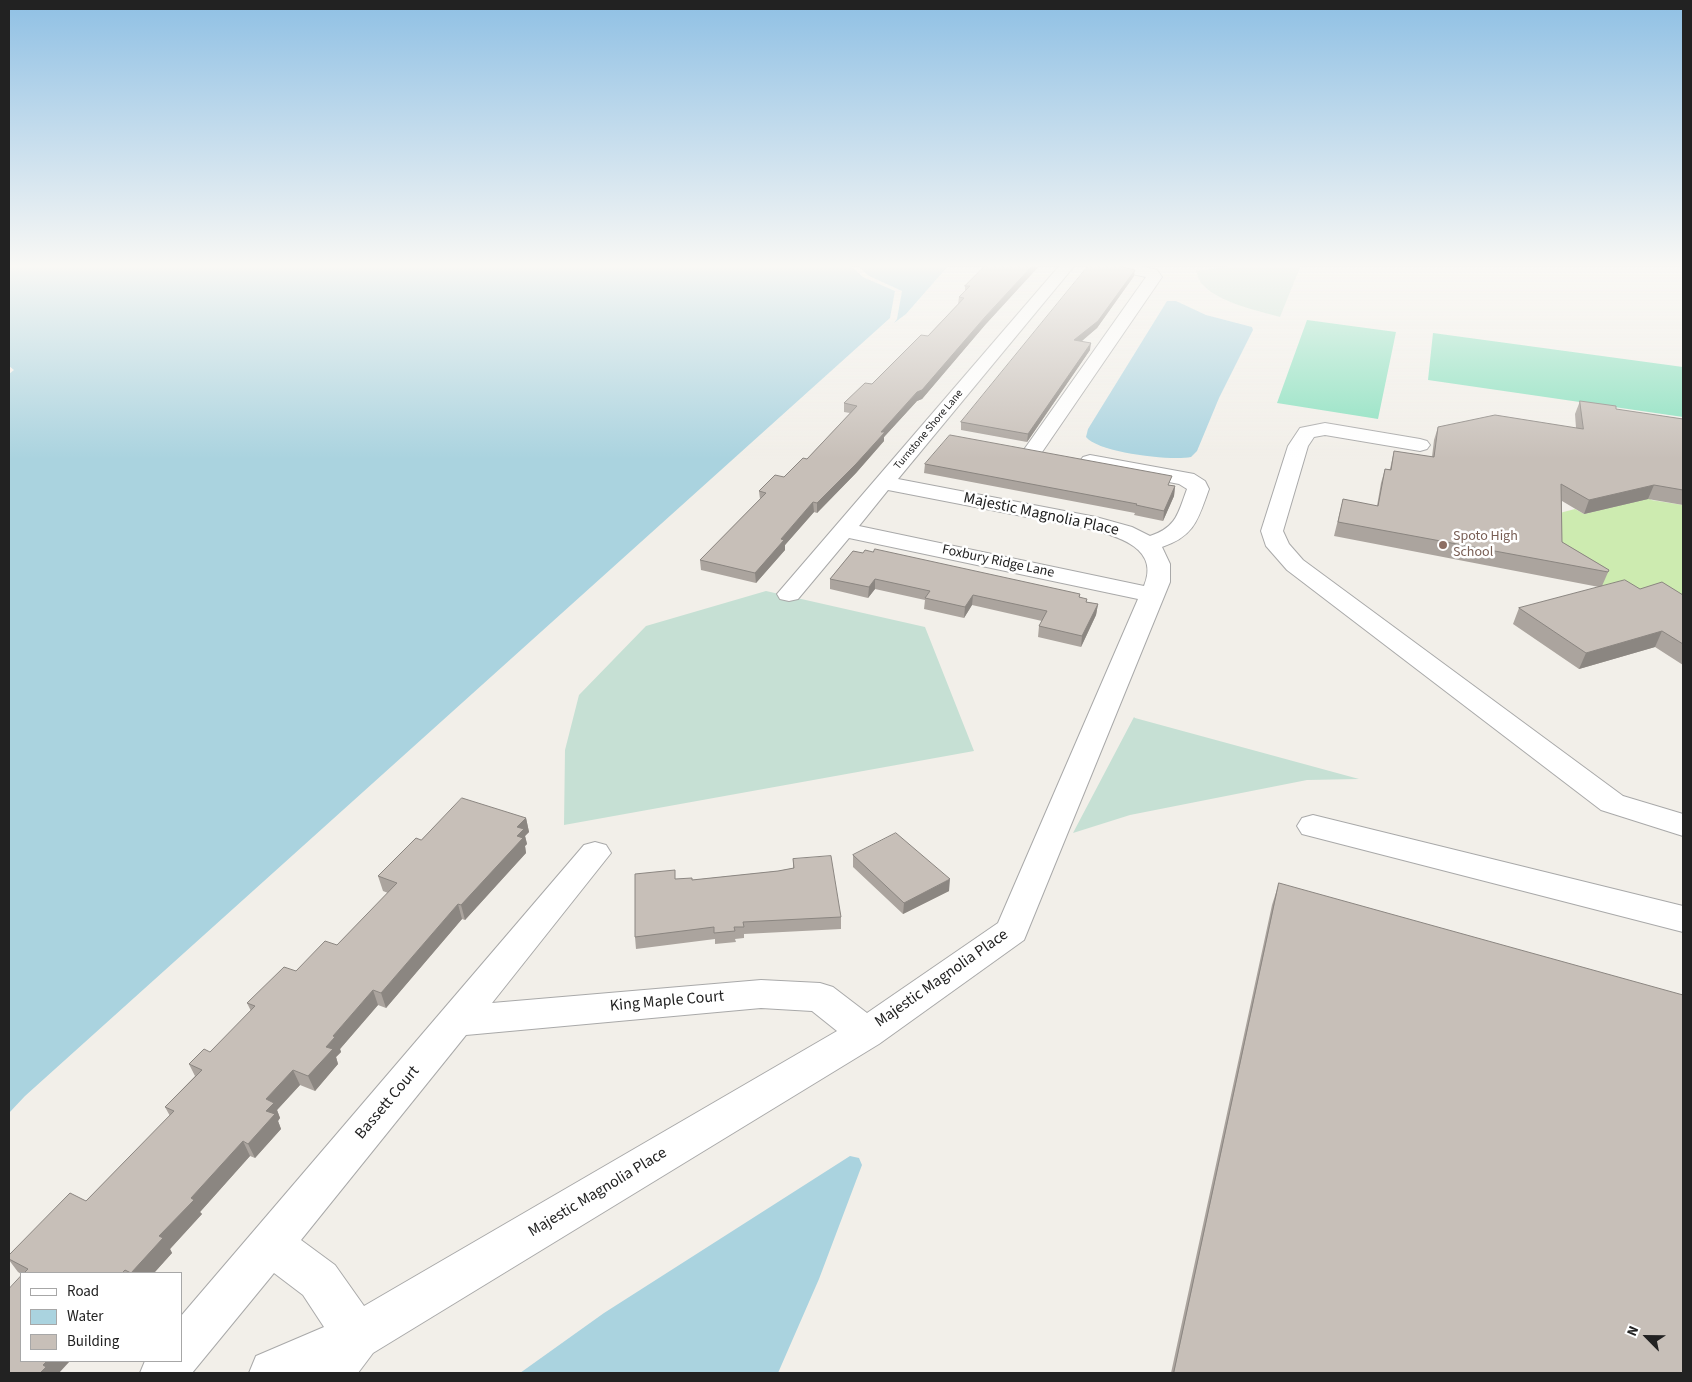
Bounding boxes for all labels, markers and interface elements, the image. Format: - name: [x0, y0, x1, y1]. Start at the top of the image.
- street label: Turnstone Shore Lane: [892, 387, 966, 473]
- street label: Majestic Magnolia Place: [962, 489, 1120, 541]
- place label: Spoto High School: [1453, 529, 1518, 562]
- marker: Spoto High School: [1437, 539, 1449, 551]
- street label: Foxbury Ridge Lane: [940, 542, 1056, 582]
- street label: Majestic Magnolia Place: [872, 926, 1012, 1032]
- street label: King Maple Court: [609, 987, 725, 1017]
- street label: Bassett Court: [352, 1062, 424, 1144]
- street label: Majestic Magnolia Place: [525, 1144, 671, 1242]
- legend: [20, 1272, 182, 1362]
- text: Road: [67, 1281, 99, 1302]
- text: Water: [67, 1306, 103, 1327]
- north arrow: [1622, 1312, 1672, 1362]
- text: N: [1622, 1323, 1644, 1339]
- text: Building: [67, 1331, 119, 1352]

